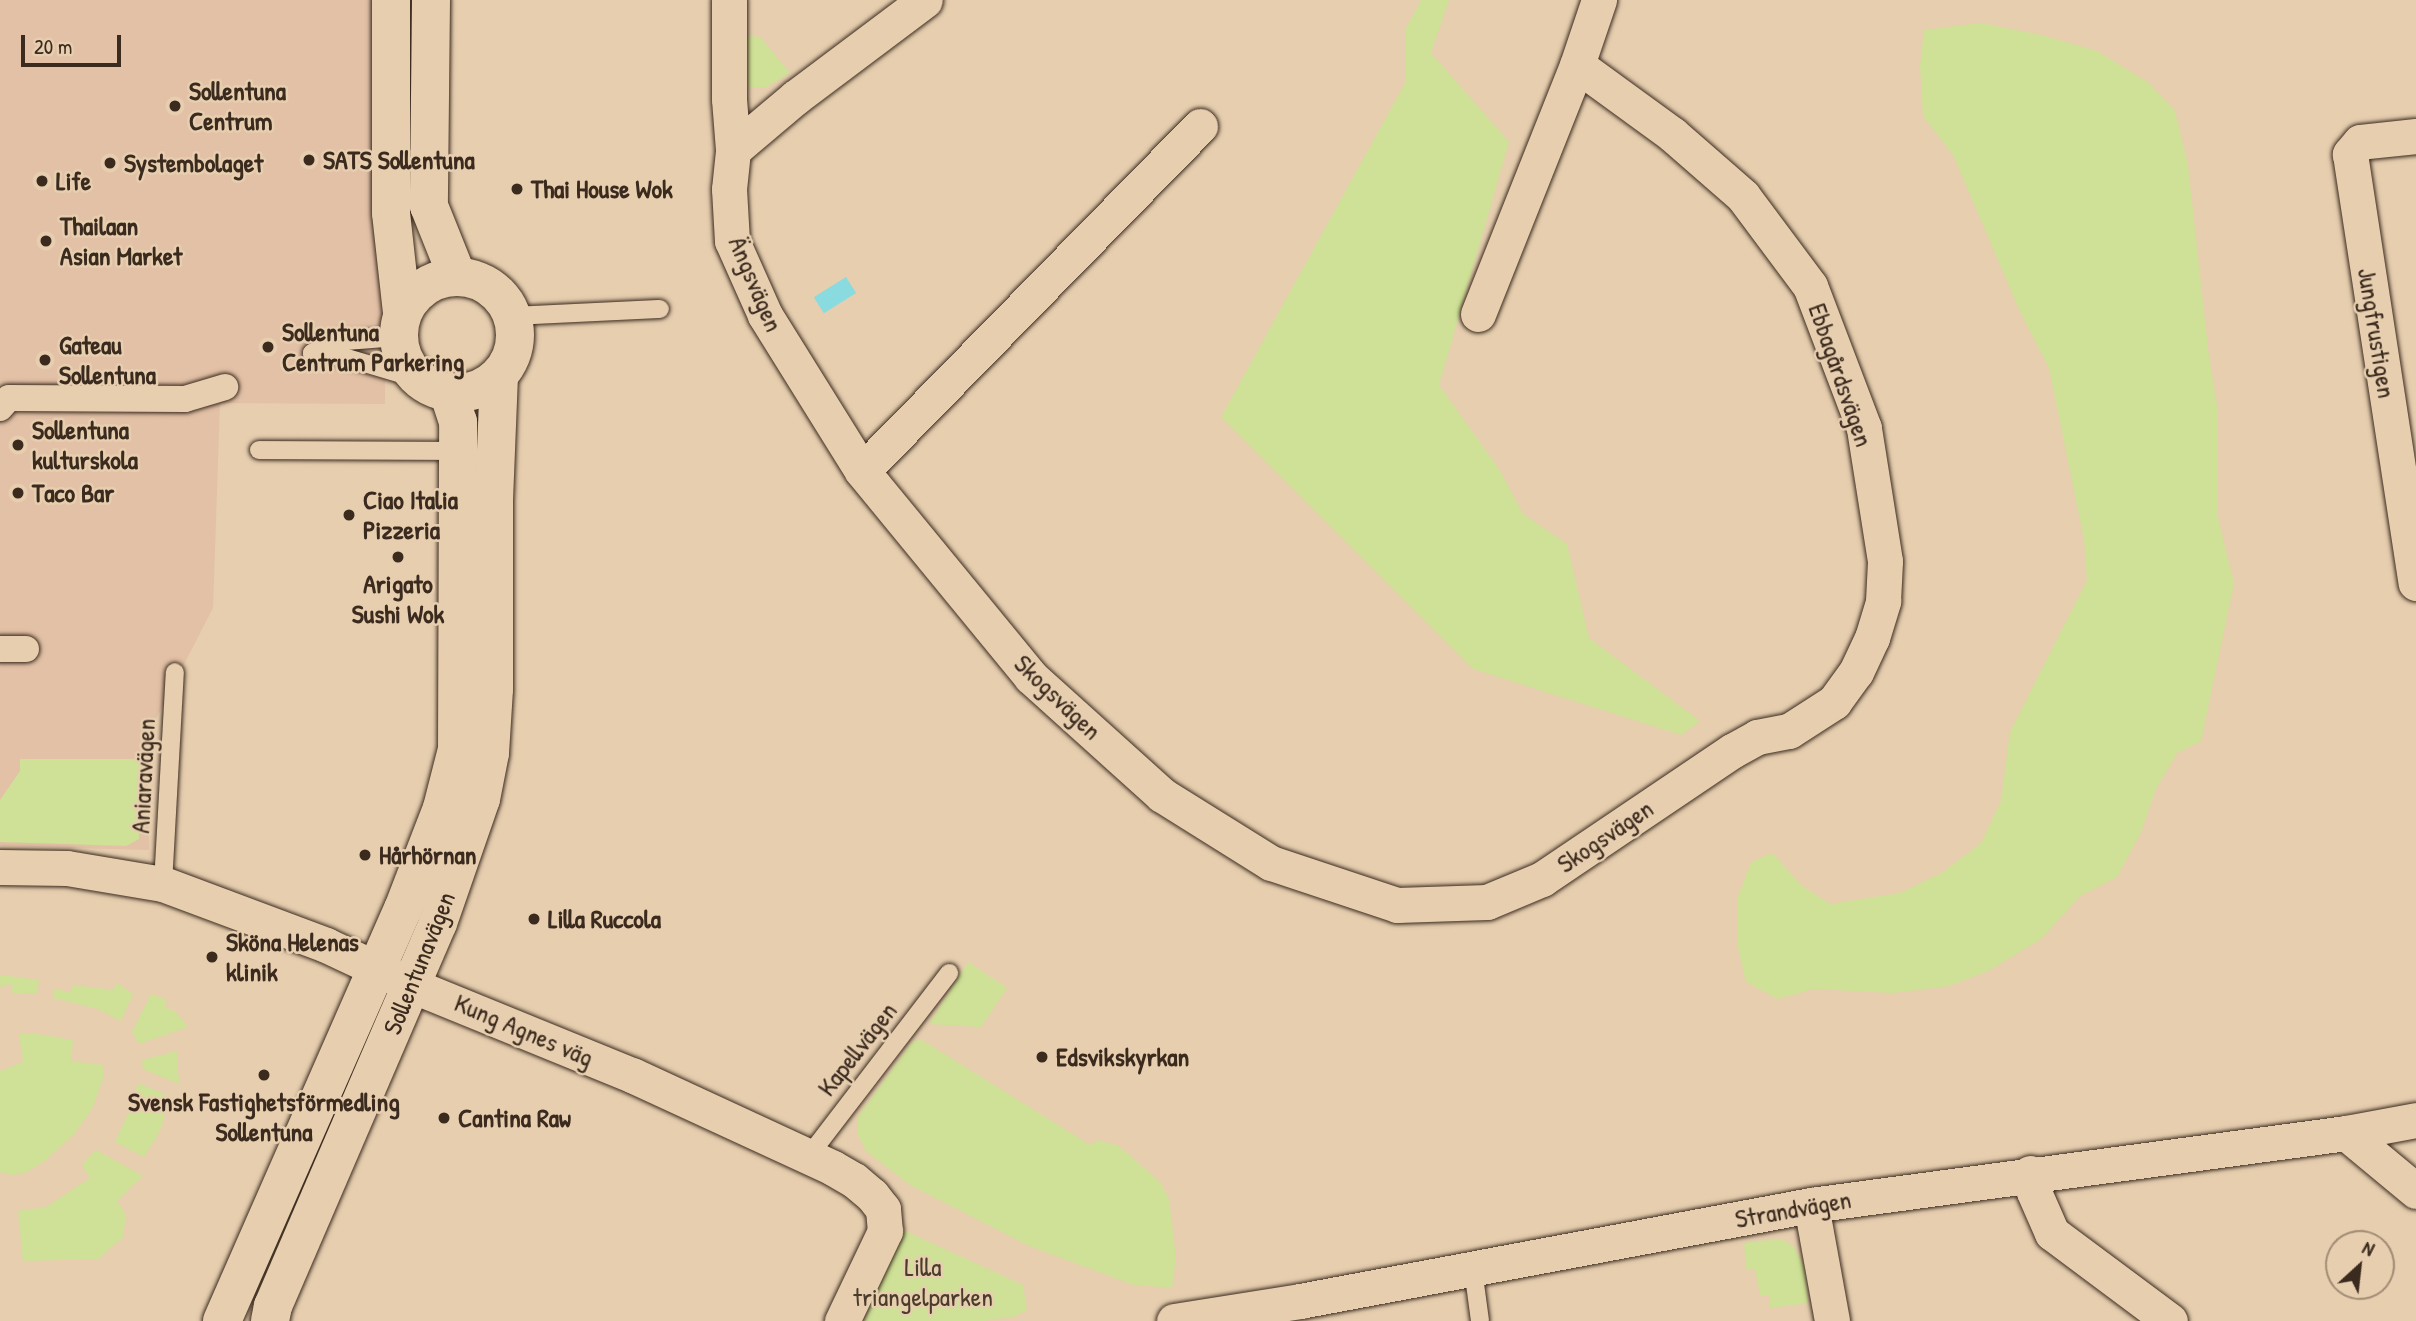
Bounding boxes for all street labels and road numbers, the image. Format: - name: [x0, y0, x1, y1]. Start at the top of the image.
- street label: Ängsvägen: [722, 232, 790, 336]
- street label: Jungfrustigen: [2351, 266, 2403, 400]
- street label: Ebbagårdsvägen: [1802, 299, 1880, 451]
- street label: Skogsvägen: [1008, 648, 1108, 746]
- street label: Aniaravägen: [124, 718, 162, 834]
- street label: Skogsvägen: [1551, 793, 1659, 879]
- street label: Sollentunavägen: [376, 887, 462, 1039]
- street label: Kung Agnes väg: [450, 987, 598, 1073]
- street label: Kapellvägen: [811, 996, 903, 1102]
- street label: Strandvägen: [1733, 1183, 1853, 1235]

